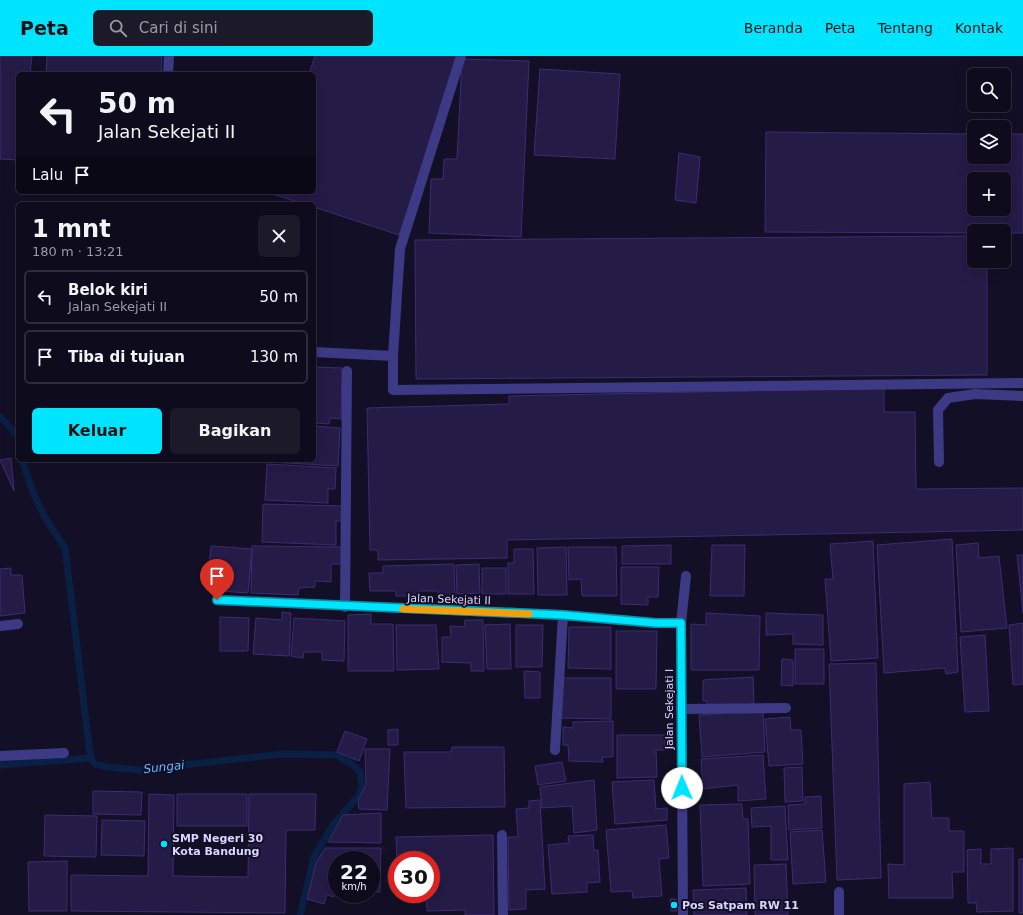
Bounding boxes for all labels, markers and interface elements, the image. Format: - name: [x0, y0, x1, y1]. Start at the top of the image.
- search box: [93, 10, 373, 46]
- text: Peta: [20, 17, 69, 39]
- icon: search: [107, 17, 129, 39]
- text: Cari di sini: [139, 19, 218, 37]
- text: Beranda: [744, 20, 803, 36]
- text: Peta: [825, 20, 855, 36]
- text: Tentang: [877, 20, 933, 36]
- text: Kontak: [955, 20, 1003, 36]
- map controls: [967, 68, 1011, 268]
- button: search: [967, 68, 1011, 112]
- text: 50 m: [98, 87, 176, 120]
- icon: left: [32, 88, 84, 140]
- button: layers: [967, 120, 1011, 164]
- text: Jalan Sekejati II: [98, 121, 235, 142]
- icon: arrive: [71, 164, 93, 186]
- text: Lalu: [32, 166, 63, 184]
- button: +: [967, 172, 1011, 216]
- text: 1 mnt: [32, 215, 111, 243]
- button: close: [258, 215, 300, 257]
- button: −: [967, 224, 1011, 268]
- text: 180 m · 13:21: [32, 244, 123, 259]
- text: Belok kiri: [68, 281, 148, 299]
- icon: left: [34, 286, 56, 308]
- text: 50 m: [260, 288, 298, 306]
- text: Jalan Sekejati II: [68, 299, 167, 314]
- icon: arrive: [34, 346, 56, 368]
- text: Tiba di tujuan: [68, 348, 185, 366]
- text: 130 m: [250, 348, 298, 366]
- button: Keluar: [32, 408, 162, 454]
- button: Bagikan: [170, 408, 300, 454]
- pin: [200, 559, 234, 600]
- icon: arrive: [206, 565, 228, 587]
- street label: Jalan Sekejati II: [406, 592, 491, 607]
- street label: Jalan Sekejati I: [663, 669, 676, 750]
- water label: Sungai: [143, 758, 186, 776]
- position arrow: [661, 767, 703, 809]
- place label: SMP Negeri 30 Kota Bandung: [172, 832, 263, 858]
- marker: SMP Negeri 30 Kota Bandung: [159, 839, 169, 849]
- speed limit sign: 30: [388, 851, 440, 903]
- text: 22: [340, 860, 368, 884]
- text: km/h: [341, 881, 367, 892]
- place label: Pos Satpam RW 11: [682, 899, 799, 912]
- marker: Pos Satpam RW 11: [669, 900, 679, 910]

